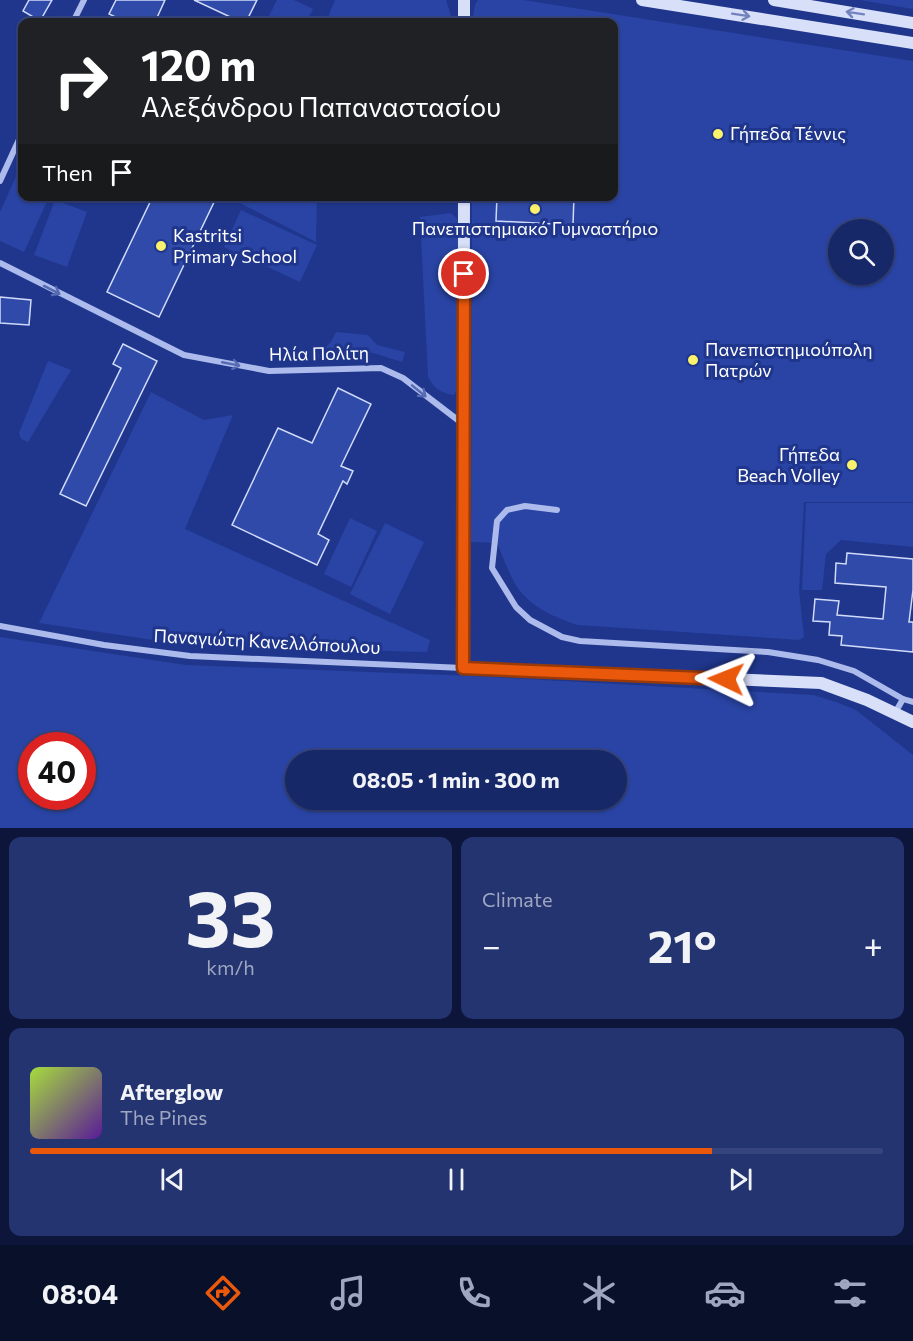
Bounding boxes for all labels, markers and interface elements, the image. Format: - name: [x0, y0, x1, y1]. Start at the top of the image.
- one-way arrow: [846, 8, 866, 19]
- one-way arrow: [731, 9, 751, 20]
- text: 120 m: [141, 38, 256, 90]
- icon: right: [42, 42, 120, 120]
- text: Αλεξάνδρου Παπαναστασίου: [141, 90, 501, 123]
- place label: Γήπεδα Τέννις: [730, 122, 846, 144]
- marker: Γήπεδα Τέννις: [711, 127, 725, 141]
- icon: arrive: [105, 156, 138, 189]
- text: Then: [42, 159, 93, 186]
- marker: Πανεπιστημιακό Γυμναστήριο: [528, 202, 542, 216]
- place label: Πανεπιστημιακό Γυμναστήριο: [412, 217, 658, 239]
- map controls: [828, 219, 894, 285]
- button: search: [828, 219, 894, 285]
- place label: Kastritsi Primary School: [173, 224, 297, 267]
- marker: Kastritsi Primary School: [154, 239, 168, 253]
- pin: [438, 248, 489, 299]
- icon: arrive: [447, 257, 480, 290]
- one-way arrow: [43, 285, 61, 296]
- place label: Πανεπιστημιούπολη Πατρών: [705, 338, 873, 381]
- street label: Ηλία Πολίτη: [269, 341, 369, 365]
- marker: Πανεπιστημιούπολη Πατρών: [686, 353, 700, 367]
- one-way arrow: [221, 359, 240, 370]
- one-way arrow: [411, 384, 427, 397]
- place label: Γήπεδα Beach Volley: [737, 443, 840, 486]
- marker: Γήπεδα Beach Volley: [845, 458, 859, 472]
- street label: Παναγιώτη Κανελλόπουλου: [153, 624, 381, 658]
- position arrow: [694, 647, 758, 711]
- speed limit sign: 40: [18, 732, 96, 810]
- text: 08:05 · 1 min · 300 m: [352, 766, 560, 793]
- text: 33: [185, 868, 276, 963]
- text: Climate: [482, 887, 552, 911]
- text: 21°: [648, 917, 717, 972]
- text: −: [482, 924, 501, 965]
- text: +: [864, 924, 883, 965]
- text: km/h: [206, 955, 255, 979]
- text: Afterglow: [120, 1078, 223, 1105]
- text: The Pines: [120, 1105, 207, 1129]
- icon: previous: [156, 1163, 189, 1196]
- icon: pause: [440, 1163, 473, 1196]
- icon: next: [724, 1163, 757, 1196]
- icon: directions: [202, 1272, 244, 1314]
- icon: music: [327, 1272, 369, 1314]
- icon: phone: [453, 1272, 495, 1314]
- icon: climate: [578, 1272, 620, 1314]
- icon: car: [704, 1272, 746, 1314]
- icon: filters: [829, 1272, 871, 1314]
- text: 08:04: [42, 1277, 118, 1310]

